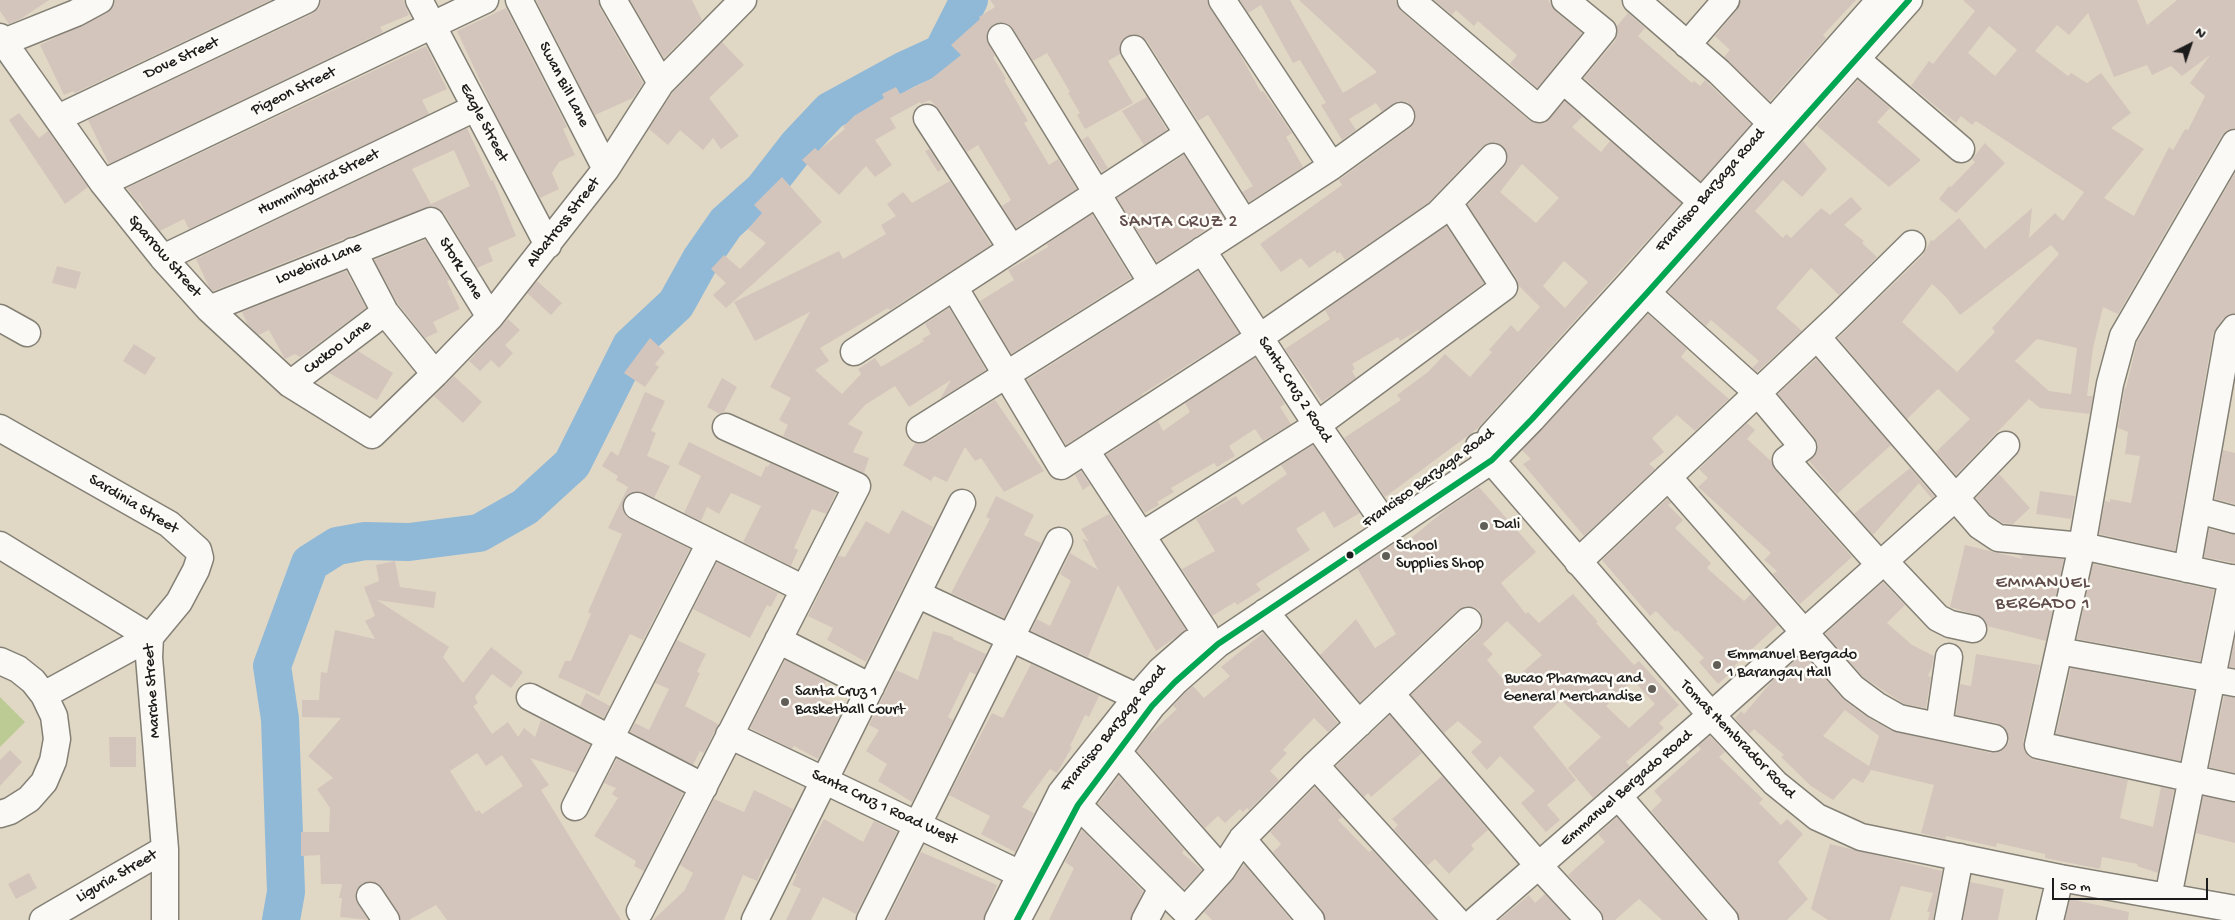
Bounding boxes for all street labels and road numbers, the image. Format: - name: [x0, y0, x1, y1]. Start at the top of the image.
- street label: Dove Street: [141, 33, 223, 85]
- street label: Swan Bill Lane: [533, 39, 593, 131]
- street label: Pigeon Street: [248, 63, 340, 121]
- street label: Eagle Street: [454, 80, 512, 166]
- street label: Francisco Barzaga Road: [1652, 125, 1770, 257]
- street label: Hummingbird Street: [255, 145, 383, 221]
- street label: Albatross Street: [523, 174, 605, 272]
- street label: Sparrow Street: [123, 212, 205, 302]
- street label: Stork Lane: [433, 234, 487, 304]
- street label: Lovebird Lane: [273, 238, 365, 290]
- street label: Cuckoo Lane: [300, 316, 376, 380]
- street label: Santa Cruz 2 Road: [1253, 333, 1335, 447]
- street label: Francisco Barzaga Road: [1359, 425, 1499, 533]
- street label: Sardinia Street: [85, 471, 181, 539]
- street label: Marche Street: [140, 643, 166, 739]
- street label: Francisco Barzaga Road: [1057, 662, 1171, 796]
- street label: Tomas Hembrador Road: [1675, 676, 1799, 804]
- street label: Emmanuel Bergado Road: [1557, 726, 1697, 852]
- street label: Santa Cruz 1 Road West: [808, 766, 960, 850]
- street label: Liguria Street: [73, 846, 161, 908]

